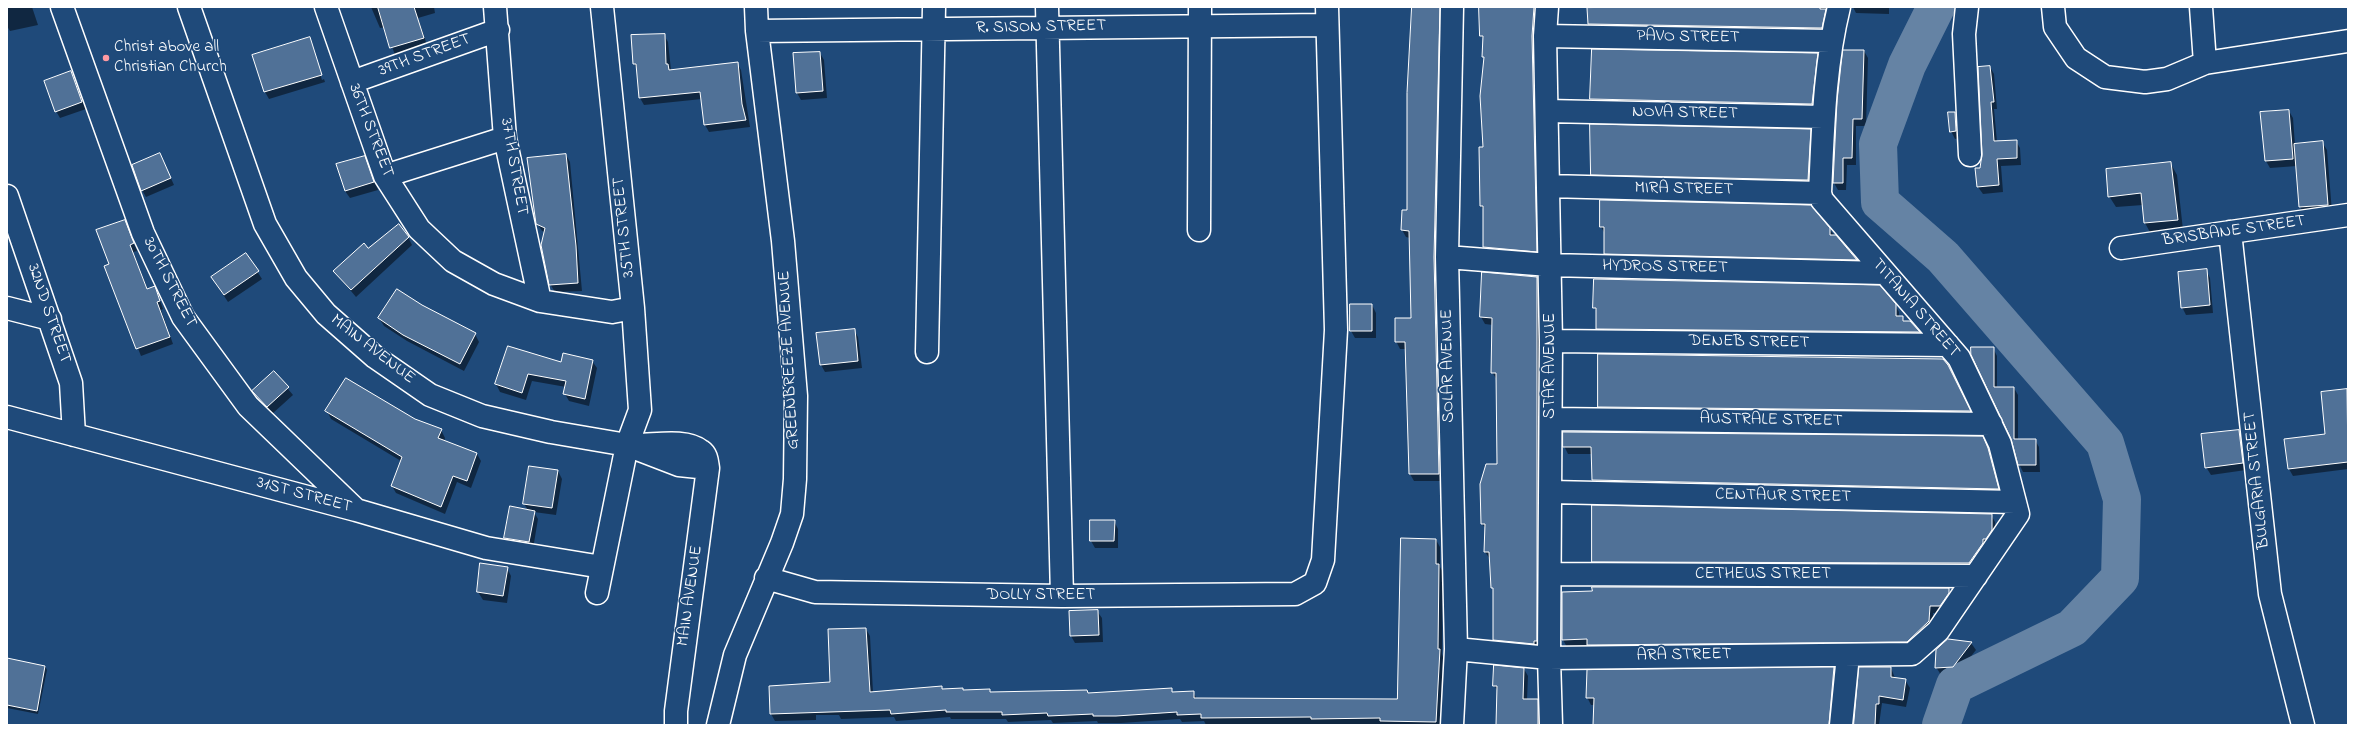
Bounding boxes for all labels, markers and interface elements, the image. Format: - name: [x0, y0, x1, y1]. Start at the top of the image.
- street label: R. SISON STREET: [976, 17, 1106, 39]
- street label: PAVO STREET: [1636, 27, 1740, 49]
- street label: 39TH STREET: [376, 30, 474, 82]
- place label: Christ above all Christian Church: [114, 38, 227, 78]
- marker: Christ above all Christian Church: [101, 53, 111, 63]
- street label: 36TH STREET: [343, 81, 397, 181]
- street label: NOVA STREET: [1632, 103, 1738, 125]
- street label: 37TH STREET: [494, 117, 532, 217]
- street label: 35TH STREET: [610, 176, 640, 278]
- street label: MIRA STREET: [1634, 179, 1734, 201]
- street label: BRISBANE STREET: [2161, 212, 2307, 252]
- street label: 30TH STREET: [138, 234, 200, 332]
- street label: TITANIA STREET: [1866, 255, 1964, 363]
- street label: HYDROS STREET: [1602, 257, 1728, 279]
- street label: 32ND STREET: [21, 261, 75, 367]
- street label: GREENBREEZE AVENUE: [775, 270, 805, 450]
- street label: SOLAR AVENUE: [1438, 309, 1460, 423]
- street label: MAIN AVENUE: [326, 311, 418, 389]
- street label: STAR AVENUE: [1541, 313, 1561, 419]
- street label: DENEB STREET: [1689, 332, 1809, 354]
- street label: AUSTRALE STREET: [1699, 410, 1843, 432]
- street label: BULGARIA STREET: [2241, 410, 2275, 550]
- street label: 31ST STREET: [254, 473, 354, 519]
- street label: CENTAUR STREET: [1715, 486, 1851, 508]
- street label: MAIN AVENUE: [674, 544, 708, 648]
- street label: CETHEUS STREET: [1695, 565, 1831, 585]
- street label: DOLLY STREET: [987, 586, 1095, 606]
- street label: ARA STREET: [1636, 645, 1732, 667]

